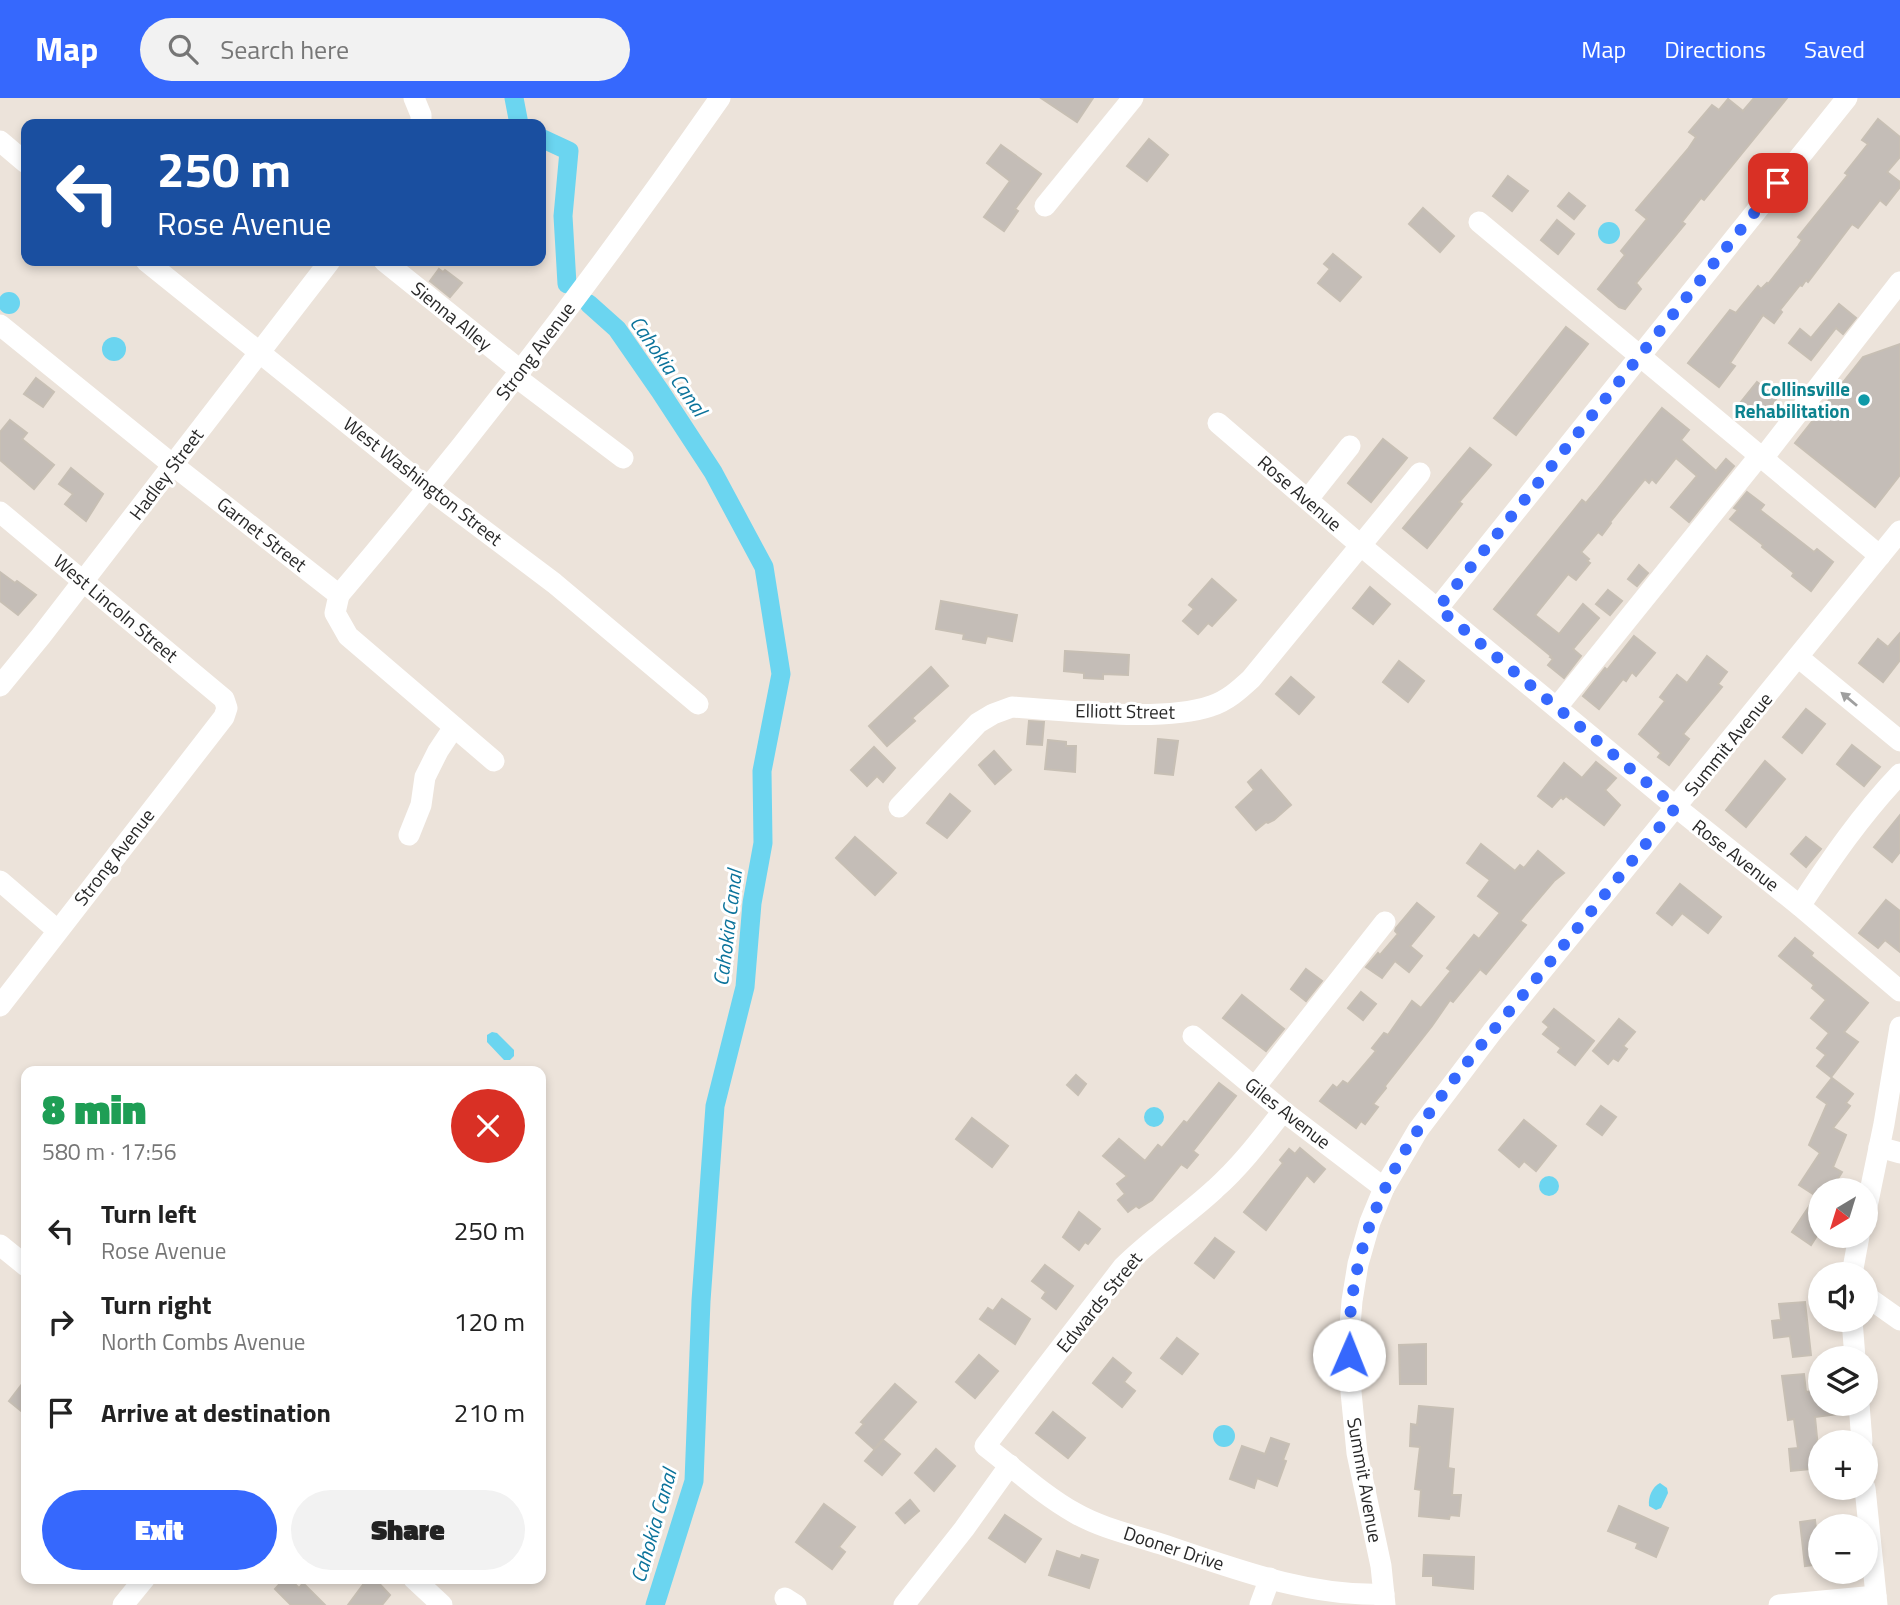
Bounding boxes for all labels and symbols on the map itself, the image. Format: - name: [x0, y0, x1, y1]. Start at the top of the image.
- pin: [1748, 153, 1808, 213]
- street label: Sienna Alley: [406, 274, 499, 357]
- street label: Strong Avenue: [488, 295, 581, 406]
- water label: Cahokia Canal: [622, 308, 717, 424]
- place label: Collinsville Rehabilitation: [1734, 374, 1850, 425]
- marker: Collinsville Rehabilitation: [1856, 392, 1872, 408]
- street label: West Washington Street: [338, 409, 509, 552]
- street label: Hadley Street: [121, 421, 210, 526]
- street label: Rose Avenue: [1252, 448, 1349, 538]
- street label: Garnet Street: [211, 489, 314, 578]
- street label: West Lincoln Street: [48, 547, 185, 669]
- street label: Summit Avenue: [1677, 685, 1779, 802]
- one-way arrow: [1841, 692, 1858, 707]
- street label: Elliott Street: [1075, 695, 1176, 726]
- street label: Strong Avenue: [66, 802, 161, 912]
- street label: Rose Avenue: [1687, 811, 1786, 898]
- water label: Cahokia Canal: [704, 865, 750, 988]
- street label: Giles Avenue: [1239, 1070, 1338, 1156]
- north arrow: [1808, 1178, 1878, 1248]
- street label: Edwards Street: [1049, 1245, 1149, 1358]
- position arrow: [1312, 1318, 1386, 1392]
- street label: Summit Avenue: [1340, 1415, 1391, 1545]
- water label: Cahokia Canal: [622, 1463, 685, 1586]
- street label: Dooner Drive: [1120, 1518, 1228, 1577]

